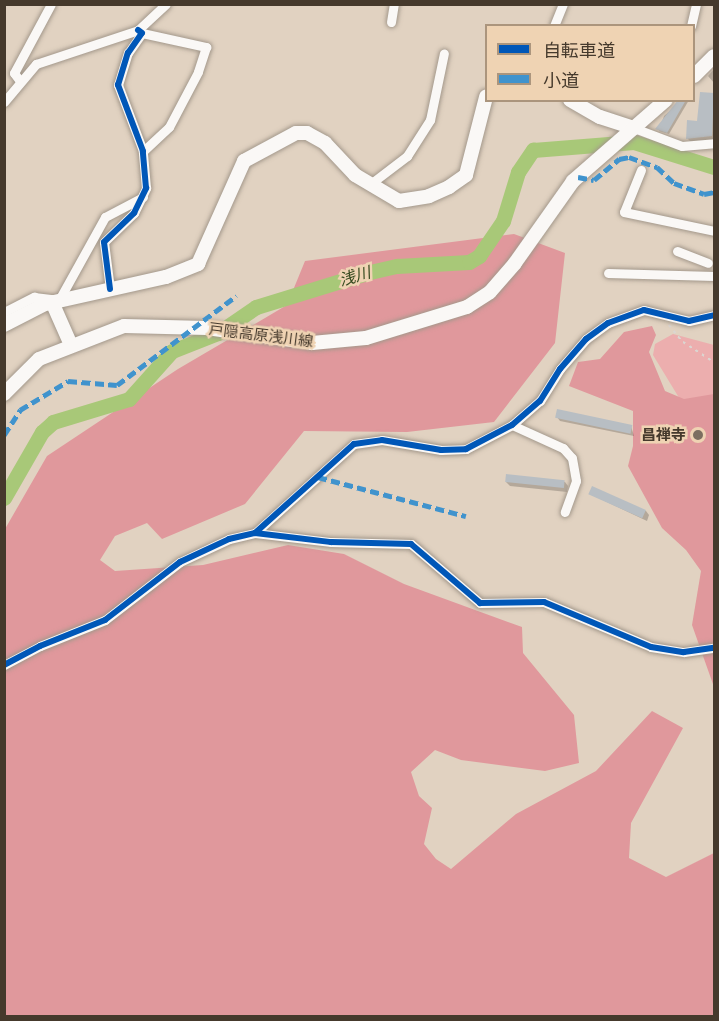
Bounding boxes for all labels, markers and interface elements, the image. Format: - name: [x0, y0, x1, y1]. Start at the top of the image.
- legend: [485, 24, 695, 102]
- text: 自転車道: [543, 41, 615, 61]
- text: 小道: [543, 71, 579, 91]
- water label: 浅川: [337, 263, 373, 291]
- street label: 戸隠高原浅川線: [208, 320, 314, 350]
- place label: 昌禅寺: [641, 426, 686, 444]
- marker: 昌禅寺: [691, 428, 705, 442]

